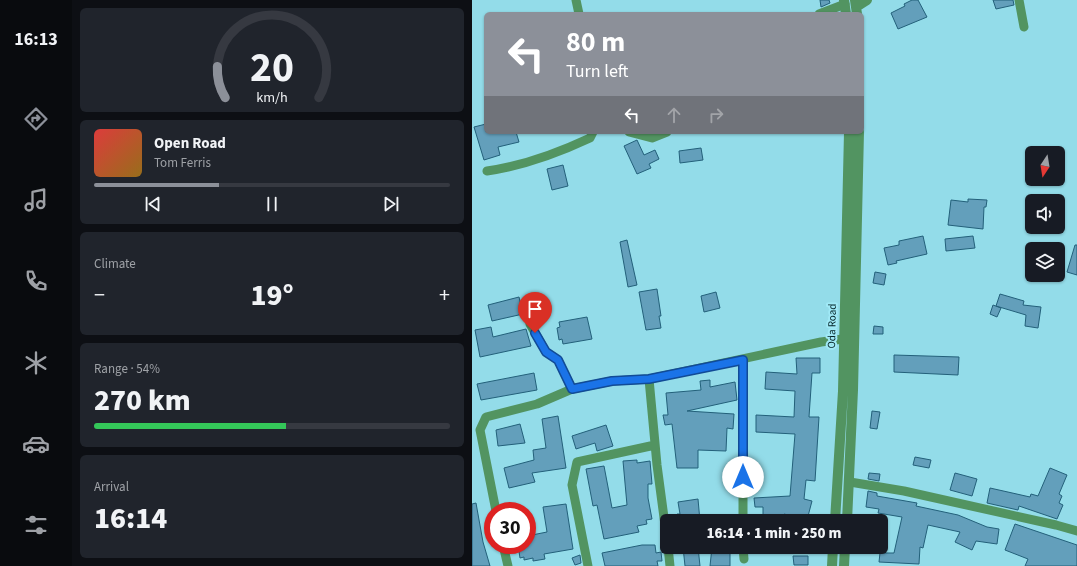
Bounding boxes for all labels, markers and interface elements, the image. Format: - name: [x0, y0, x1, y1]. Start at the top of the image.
- text: 80 m: [566, 22, 625, 62]
- text: 16:13: [14, 27, 58, 52]
- icon: left: [500, 28, 552, 80]
- text: 20: [250, 38, 294, 98]
- text: Turn left: [566, 59, 628, 84]
- text: km/h: [256, 87, 288, 108]
- icon: left: [621, 104, 643, 126]
- icon: ahead: [663, 104, 685, 126]
- icon: right: [705, 104, 727, 126]
- icon: directions: [22, 105, 50, 133]
- text: Open Road: [154, 133, 226, 154]
- north arrow: [1025, 146, 1065, 186]
- map controls: [1025, 146, 1065, 282]
- text: Tom Ferris: [154, 154, 211, 172]
- icon: music: [22, 186, 50, 214]
- icon: previous: [142, 193, 164, 215]
- icon: pause: [261, 193, 283, 215]
- icon: next: [380, 193, 402, 215]
- button: sound: [1025, 194, 1065, 234]
- button: layers: [1025, 242, 1065, 282]
- text: Climate: [94, 255, 136, 273]
- icon: phone: [22, 267, 50, 295]
- text: 19°: [250, 274, 294, 317]
- text: −: [94, 279, 105, 311]
- text: +: [439, 279, 450, 311]
- pin: [518, 292, 552, 333]
- icon: arrive: [524, 298, 546, 320]
- street label: Oda Road: [824, 303, 840, 349]
- icon: climate: [22, 349, 50, 377]
- text: Range · 54%: [94, 360, 160, 378]
- text: 270 km: [94, 379, 191, 422]
- icon: car: [22, 430, 50, 458]
- position arrow: [722, 456, 764, 498]
- text: Arrival: [94, 478, 129, 496]
- text: 16:14: [94, 497, 167, 540]
- speed limit sign: 30: [484, 502, 536, 554]
- icon: filters: [22, 511, 50, 539]
- text: 16:14 · 1 min · 250 m: [707, 523, 841, 544]

